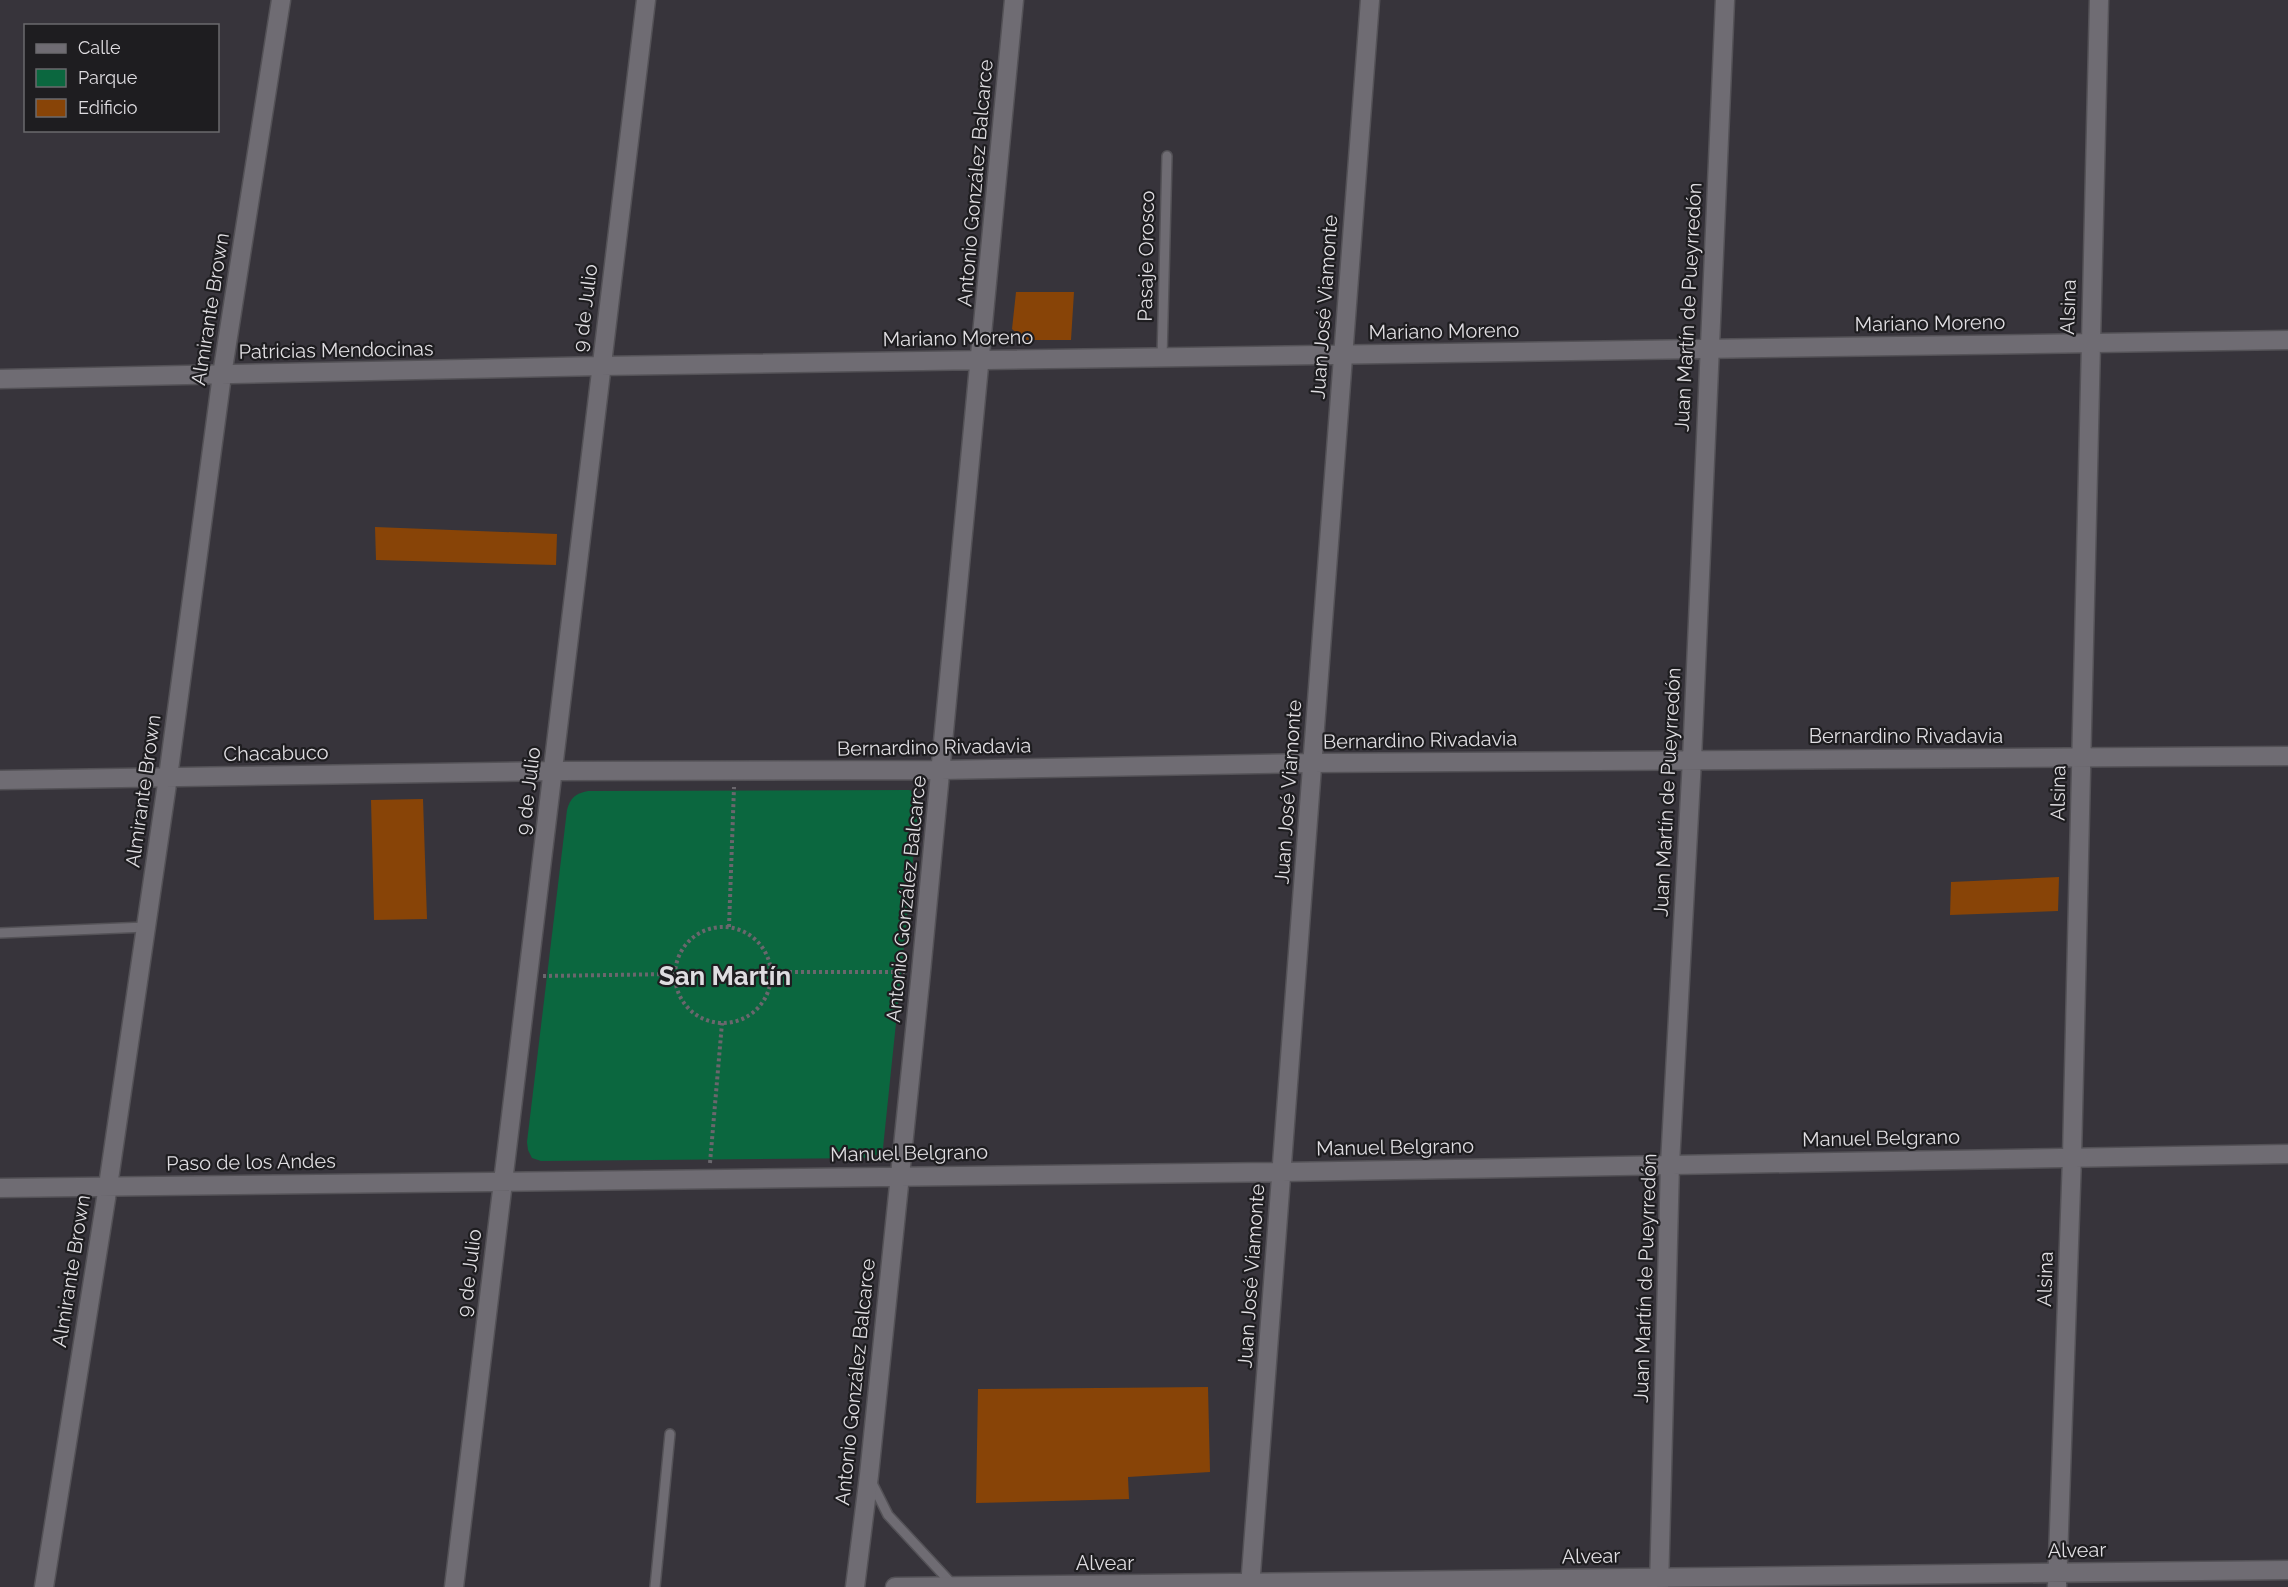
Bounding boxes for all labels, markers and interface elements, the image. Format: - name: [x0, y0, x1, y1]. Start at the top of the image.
- legend: [24, 24, 219, 132]
- text: Calle: [78, 37, 121, 58]
- street label: Antonio González Balcarce: [952, 58, 998, 308]
- text: Parque: [78, 67, 138, 88]
- text: Edificio: [78, 97, 138, 118]
- street label: Juan Martín de Pueyrredón: [1669, 182, 1707, 432]
- street label: Pasaje Orosco: [1133, 190, 1159, 322]
- street label: Juan José Viamonte: [1306, 214, 1342, 400]
- street label: Almirante Brown: [186, 231, 234, 387]
- street label: 9 de Julio: [568, 262, 602, 353]
- street label: Alsina: [2055, 279, 2081, 335]
- street label: Mariano Moreno: [1855, 310, 2006, 336]
- street label: Mariano Moreno: [1369, 318, 1520, 344]
- street label: Mariano Moreno: [883, 325, 1034, 351]
- street label: Patricias Mendocinas: [238, 336, 434, 364]
- street label: Juan Martín de Pueyrredón: [1648, 667, 1686, 917]
- street label: Juan José Viamonte: [1270, 699, 1306, 885]
- street label: Almirante Brown: [120, 713, 166, 869]
- street label: Bernardino Rivadavia: [1809, 724, 2003, 748]
- street label: Bernardino Rivadavia: [1323, 726, 1517, 754]
- street label: Bernardino Rivadavia: [837, 733, 1031, 761]
- street label: Chacabuco: [223, 740, 329, 766]
- street label: 9 de Julio: [511, 745, 545, 836]
- street label: Alsina: [2046, 765, 2070, 821]
- street label: Antonio González Balcarce: [881, 774, 931, 1024]
- district label: San Martín: [659, 961, 791, 991]
- street label: Manuel Belgrano: [1802, 1125, 1960, 1151]
- street label: Manuel Belgrano: [1316, 1134, 1474, 1160]
- street label: Manuel Belgrano: [830, 1140, 988, 1166]
- street label: Paso de los Andes: [166, 1149, 336, 1175]
- street label: Juan Martín de Pueyrredón: [1629, 1153, 1661, 1403]
- street label: Juan José Viamonte: [1233, 1183, 1269, 1369]
- street label: Almirante Brown: [47, 1193, 95, 1349]
- street label: 9 de Julio: [452, 1227, 486, 1318]
- street label: Alsina: [2032, 1251, 2058, 1307]
- street label: Antonio González Balcarce: [830, 1257, 880, 1507]
- street label: Alvear: [2048, 1537, 2106, 1563]
- street label: Alvear: [1562, 1543, 1620, 1569]
- street label: Alvear: [1076, 1551, 1134, 1575]

